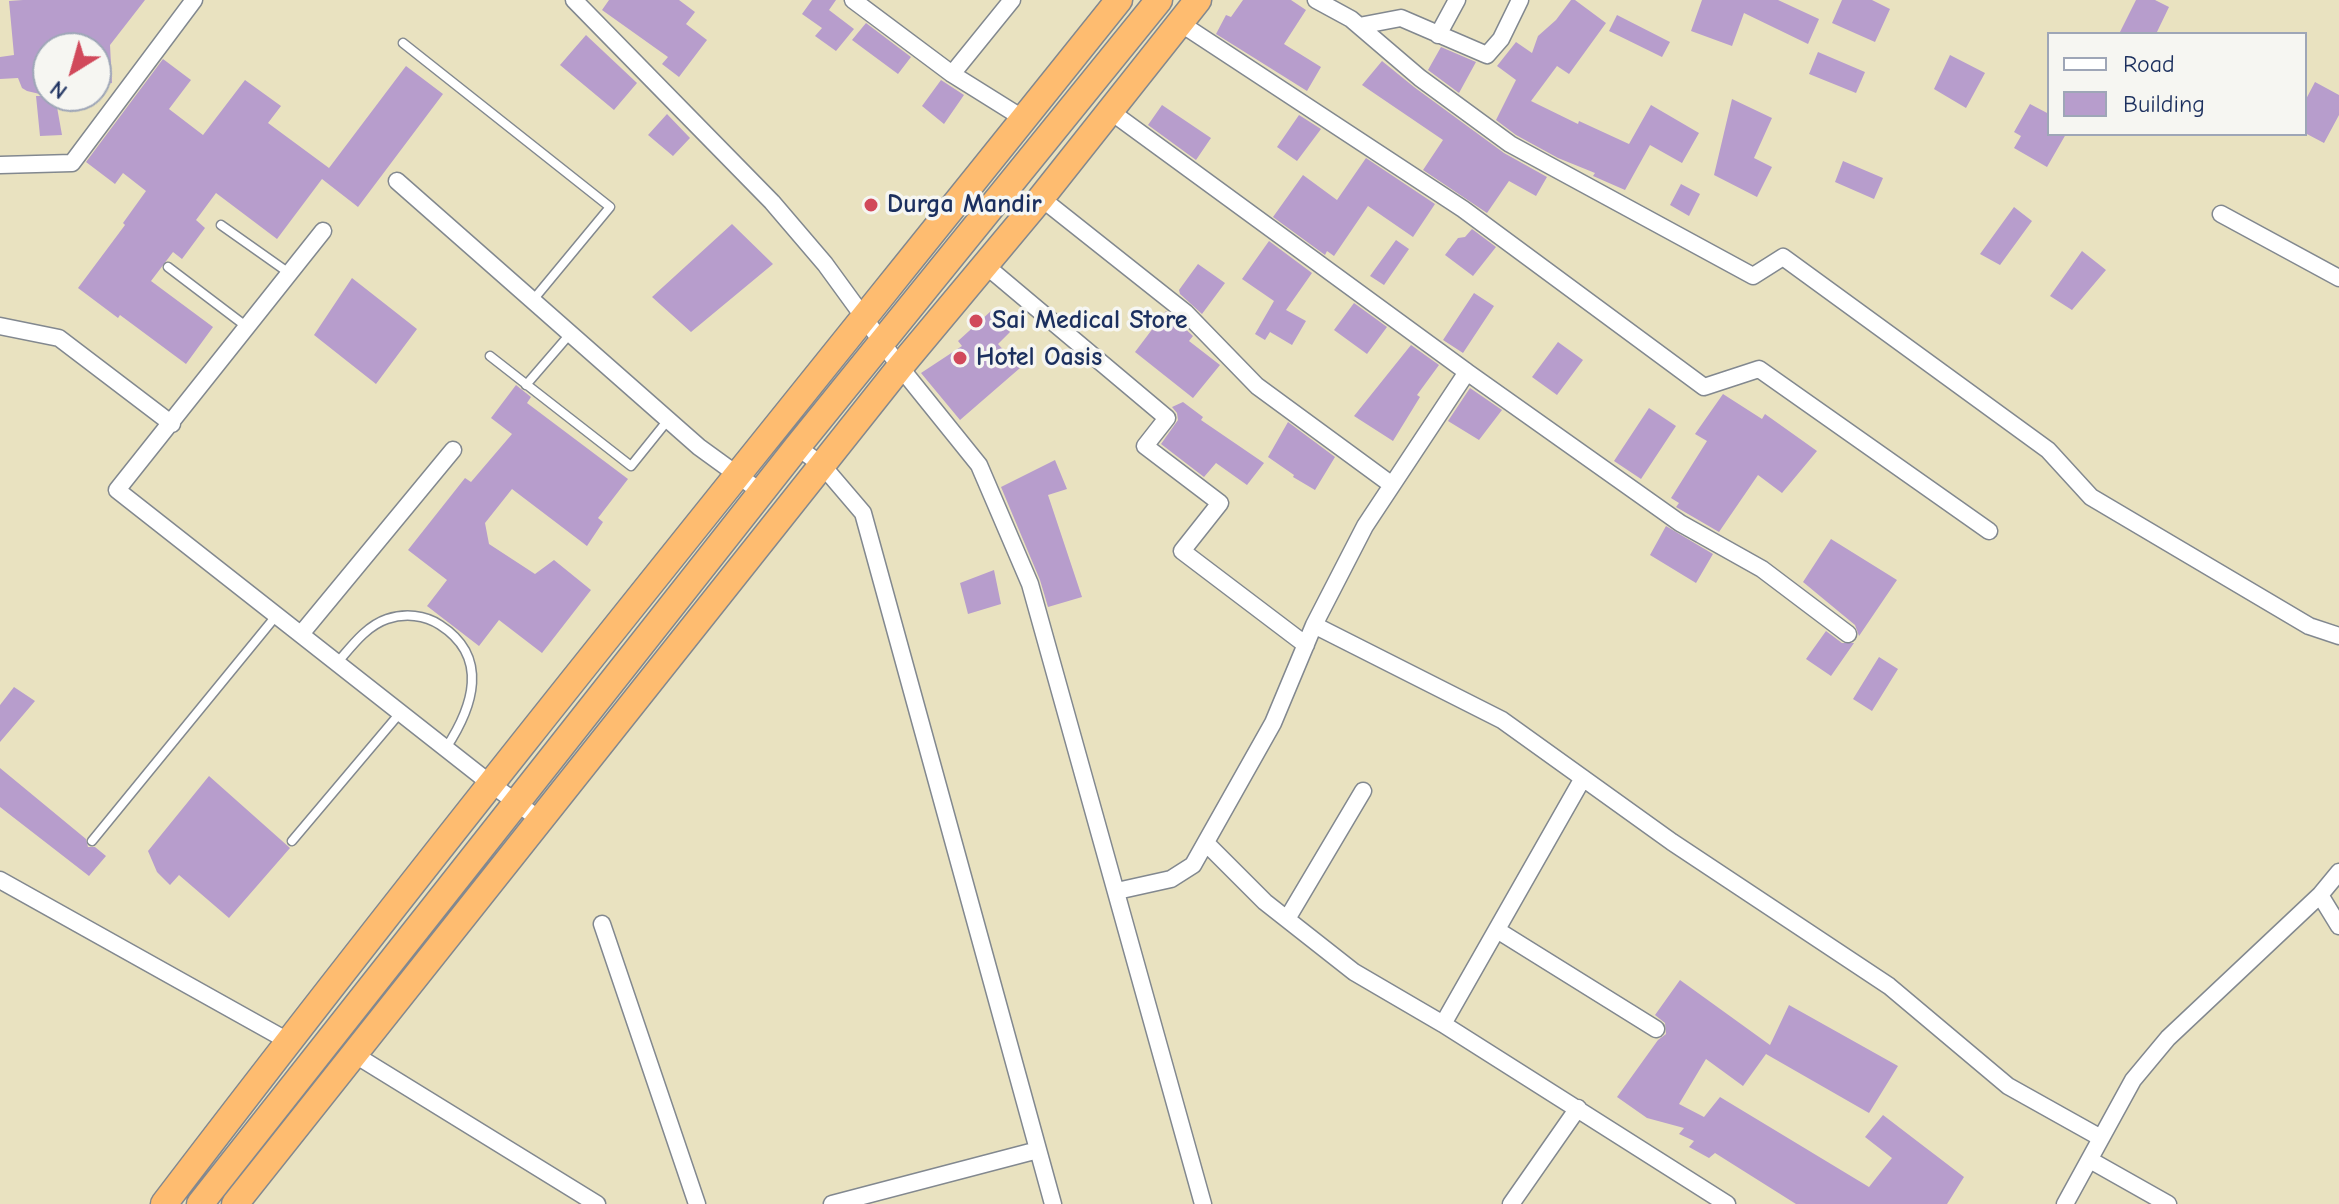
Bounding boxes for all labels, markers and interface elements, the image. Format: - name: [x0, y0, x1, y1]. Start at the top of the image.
- north arrow: [32, 32, 112, 112]
- legend: [2047, 32, 2307, 136]
- text: Road: [2123, 50, 2175, 78]
- text: N: [45, 75, 72, 104]
- text: Building: [2123, 90, 2205, 118]
- place label: Durga Mandir: [887, 189, 1042, 221]
- marker: Durga Mandir: [862, 196, 880, 214]
- place label: Sai Medical Store: [992, 305, 1187, 337]
- marker: Sai Medical Store: [967, 312, 985, 330]
- place label: Hotel Oasis: [976, 342, 1102, 374]
- marker: Hotel Oasis: [951, 349, 969, 367]

